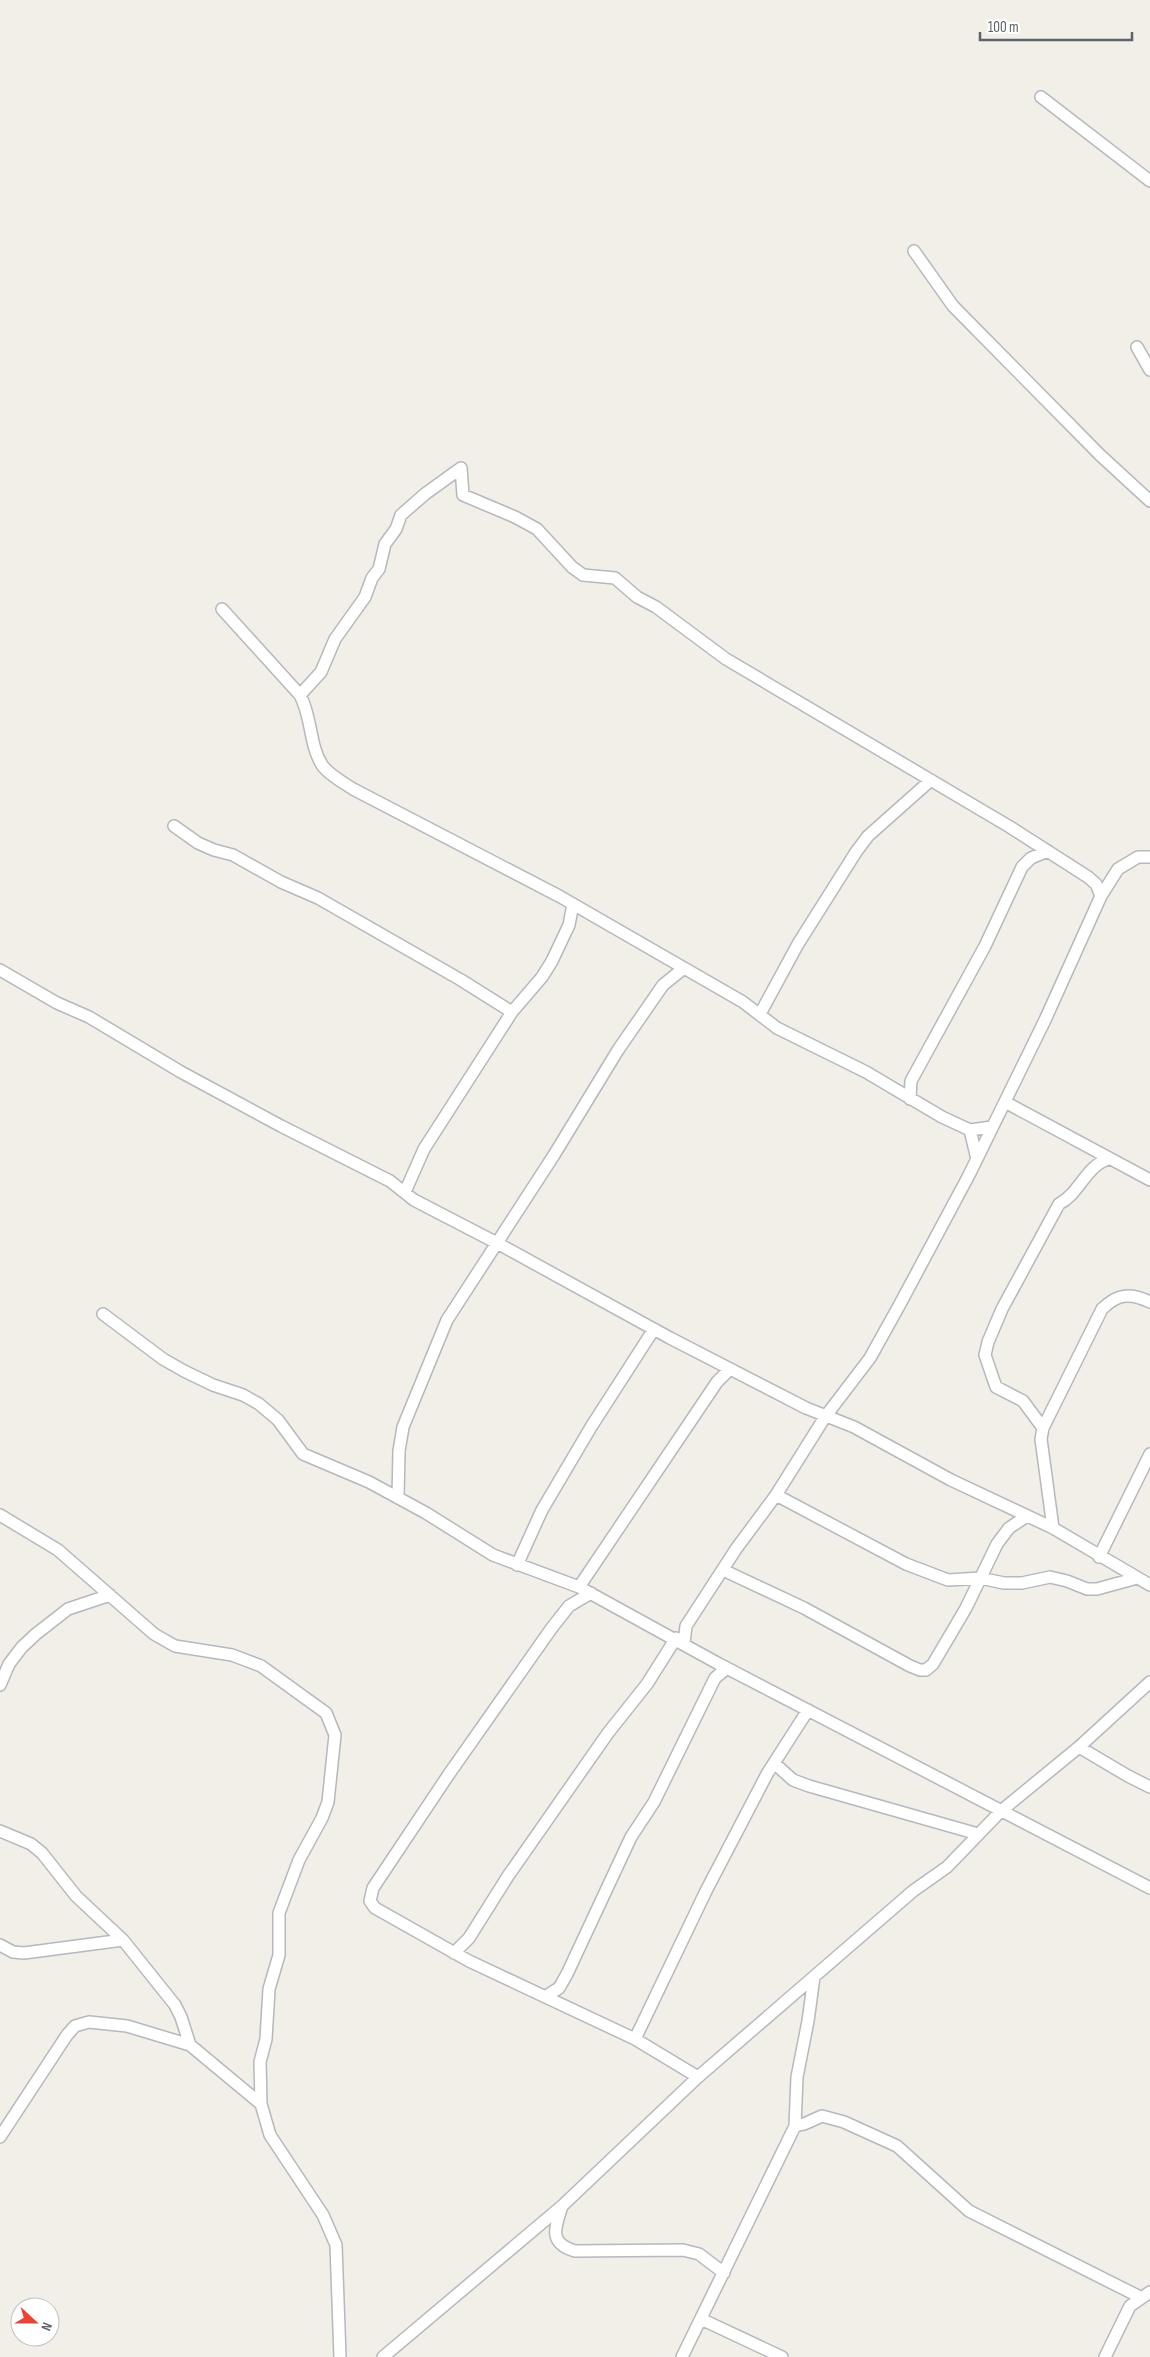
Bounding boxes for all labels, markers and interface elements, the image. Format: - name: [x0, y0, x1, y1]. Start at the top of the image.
- scale bar: [980, 10, 1132, 42]
- text: 100 m: [988, 18, 1019, 37]
- north arrow: [10, 2297, 60, 2347]
- text: N: [37, 2320, 56, 2333]

